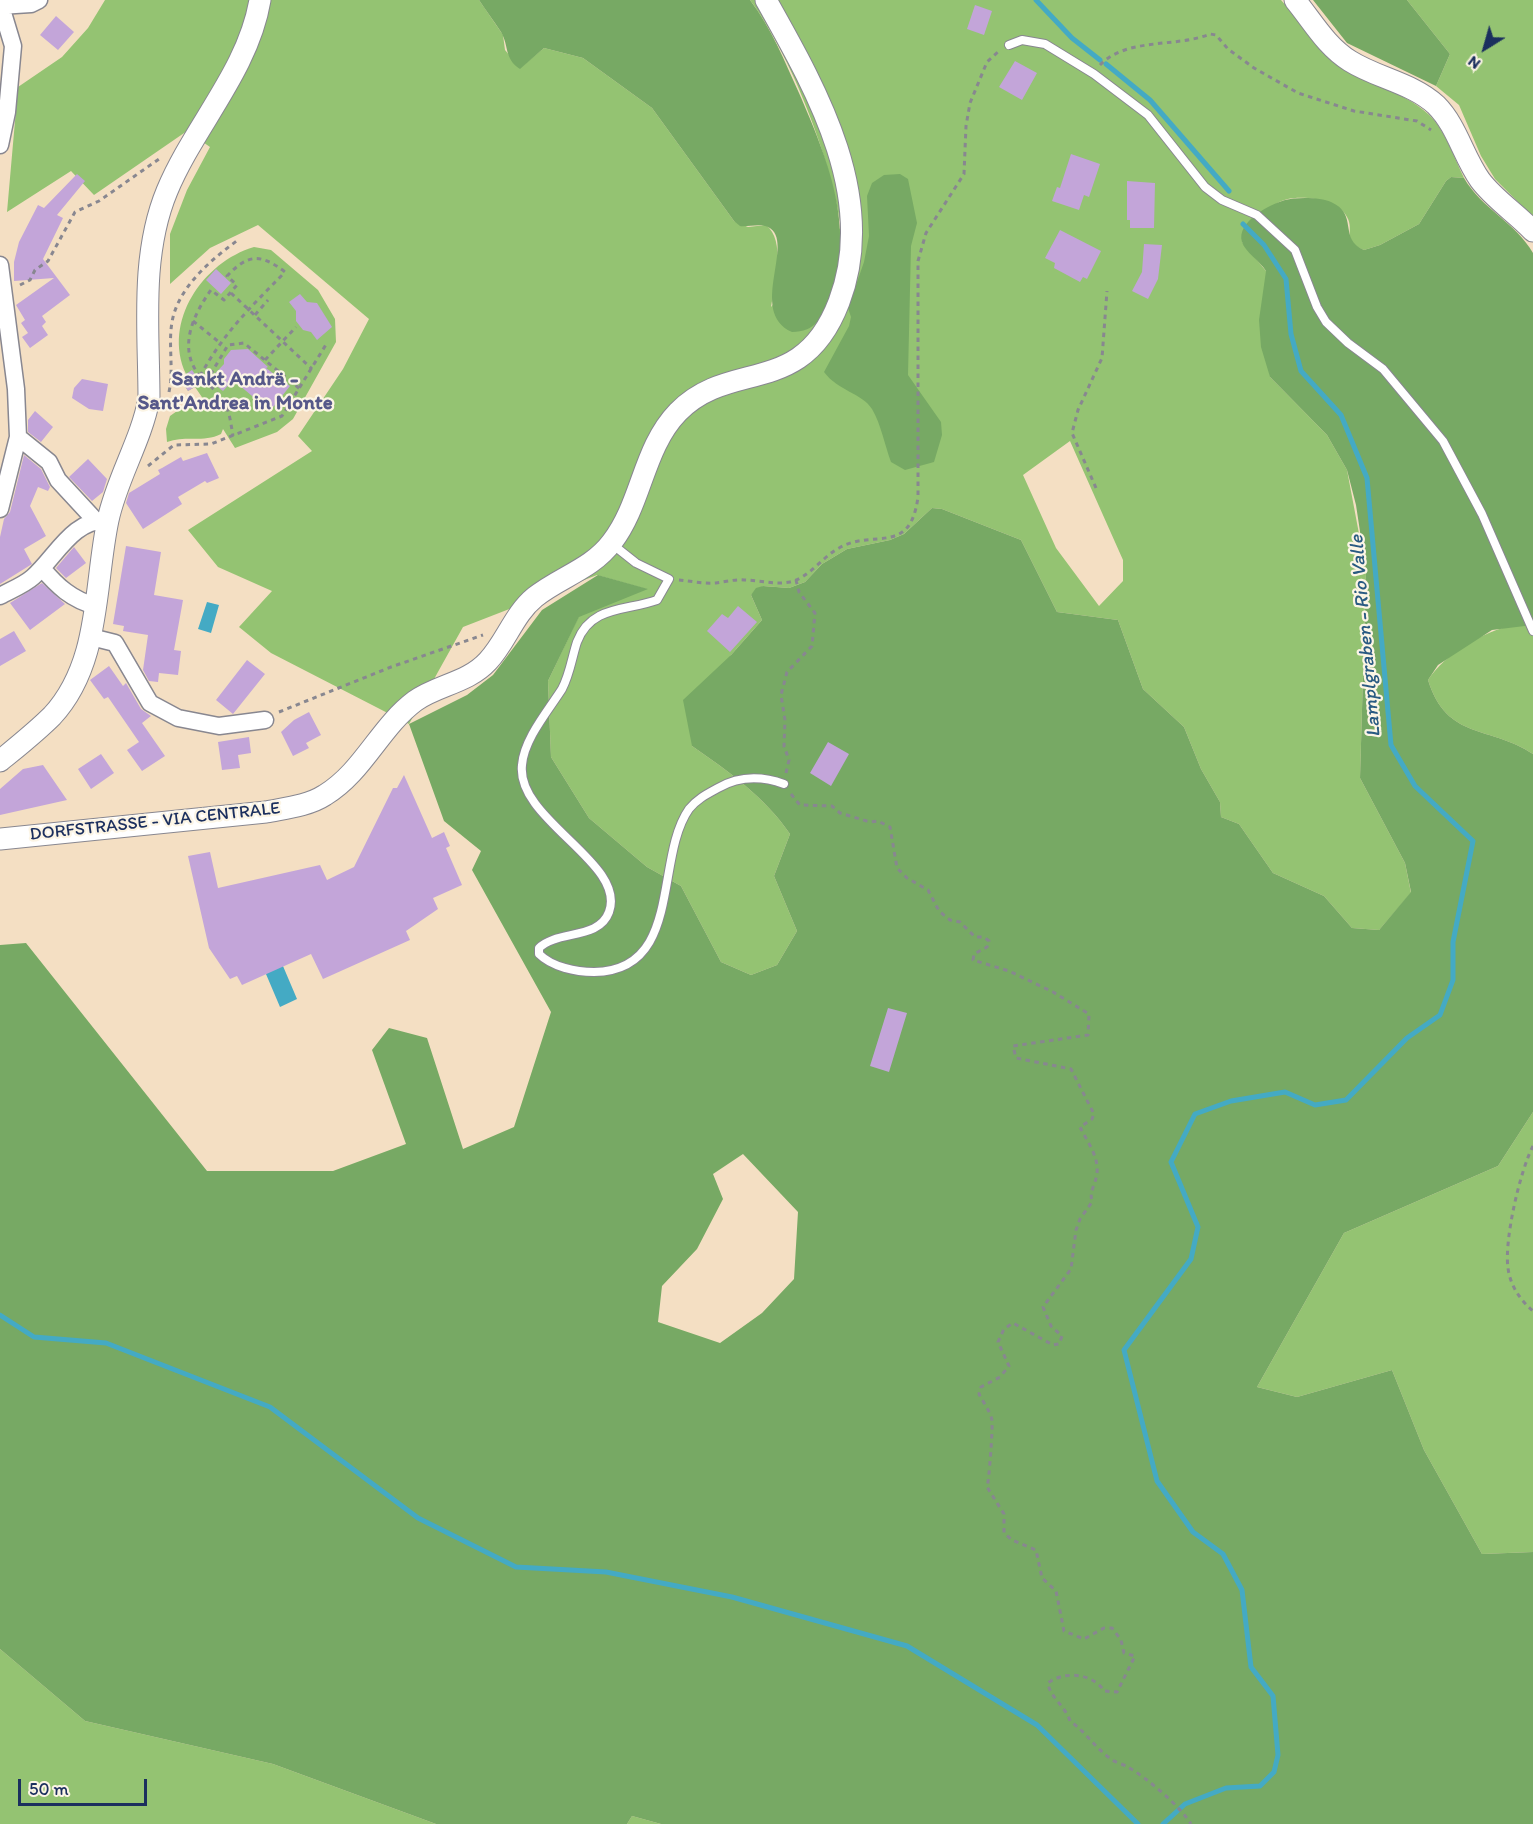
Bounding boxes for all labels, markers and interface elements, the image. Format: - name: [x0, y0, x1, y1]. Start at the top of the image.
- north arrow: [1455, 18, 1515, 78]
- text: N: [1464, 52, 1484, 74]
- district label: Sankt Andrä - Sant'Andrea in Monte: [137, 367, 333, 417]
- water label: Lamplgraben - Rio Valle: [1345, 534, 1387, 738]
- street label: DORFSTRASSE - VIA CENTRALE: [29, 798, 281, 846]
- scale bar: [21, 1767, 150, 1805]
- text: 50 m: [29, 1778, 69, 1800]

